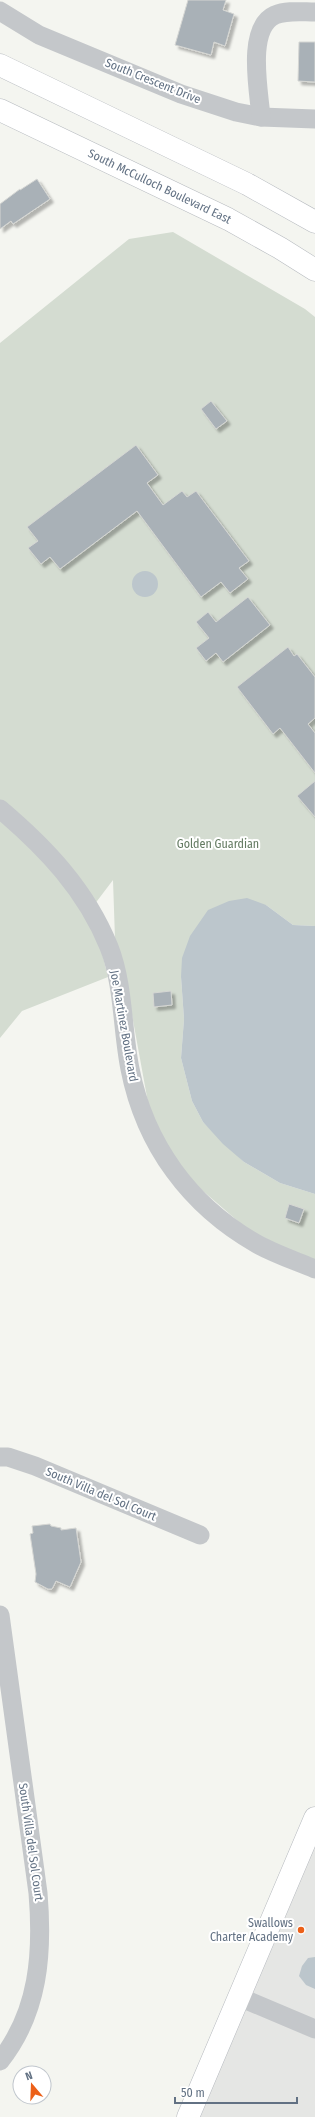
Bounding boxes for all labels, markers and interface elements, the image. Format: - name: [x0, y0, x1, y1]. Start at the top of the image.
- street label: South Crescent Drive: [103, 55, 203, 107]
- street label: South McCulloch Boulevard East: [86, 146, 234, 227]
- park label: Golden Guardian: [177, 837, 259, 851]
- street label: Joe Martinez Boulevard: [107, 969, 141, 1083]
- street label: South Villa del Sol Court: [44, 1464, 159, 1524]
- street label: South Villa del Sol Court: [16, 1782, 46, 1902]
- place label: Swallows Charter Academy: [210, 1916, 294, 1944]
- marker: Swallows Charter Academy: [296, 1925, 306, 1935]
- north arrow: [12, 2065, 52, 2105]
- text: N: [24, 2069, 34, 2083]
- scale bar: [175, 2079, 297, 2105]
- text: 50 m: [181, 2086, 205, 2100]

